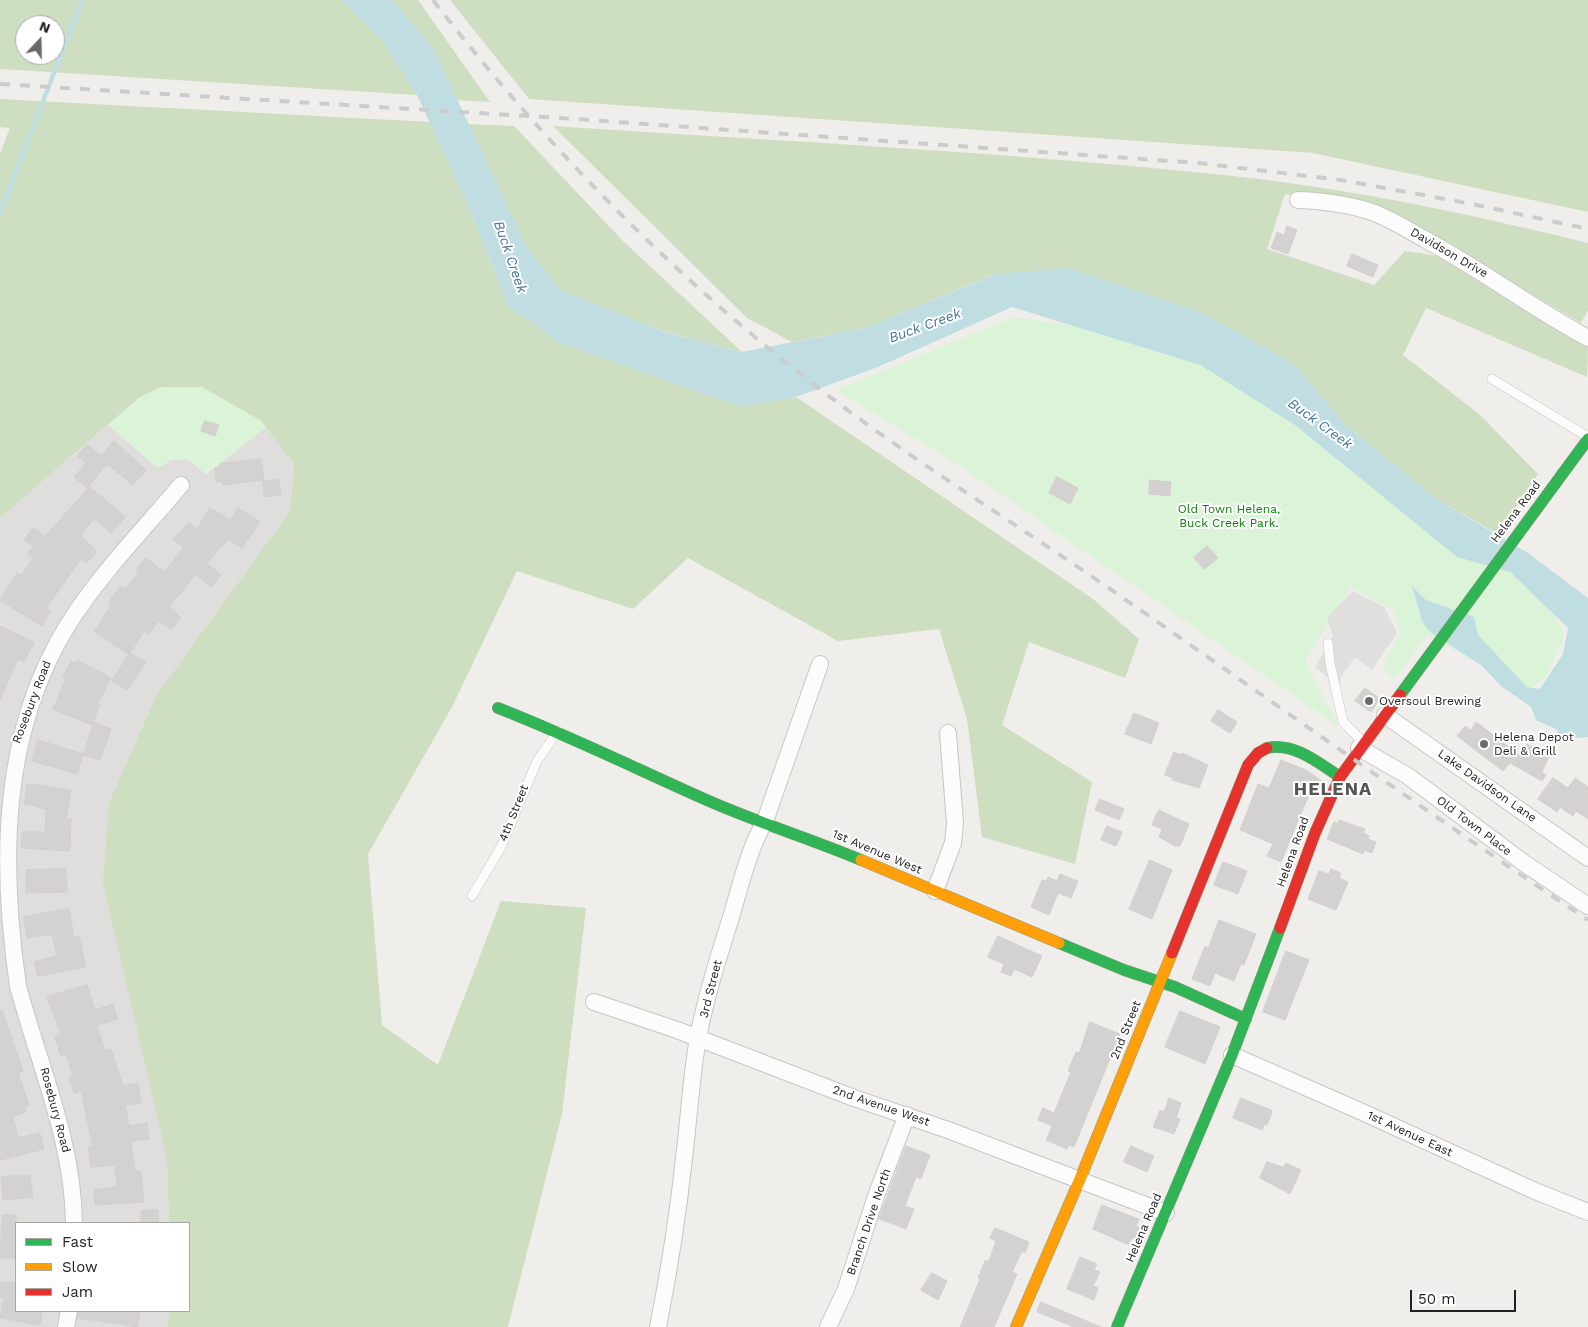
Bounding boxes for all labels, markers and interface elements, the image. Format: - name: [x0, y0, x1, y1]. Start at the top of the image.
- north arrow: [15, 15, 65, 65]
- text: N: [37, 18, 53, 36]
- water label: Buck Creek: [490, 219, 530, 295]
- street label: Davidson Drive: [1408, 225, 1490, 281]
- water label: Buck Creek: [887, 305, 963, 347]
- water label: Buck Creek: [1285, 395, 1355, 453]
- street label: Helena Road: [1488, 478, 1544, 546]
- park label: Old Town Helena, Buck Creek Park.: [1178, 502, 1280, 530]
- street label: Rosebury Road: [10, 659, 54, 745]
- place label: Oversoul Brewing: [1379, 694, 1481, 708]
- marker: Oversoul Brewing: [1363, 695, 1375, 707]
- place label: Helena Depot Deli & Grill: [1494, 730, 1574, 758]
- marker: Helena Depot Deli & Grill: [1478, 738, 1490, 750]
- street label: Lake Davidson Lane: [1435, 747, 1539, 825]
- district label: HELENA: [1293, 779, 1373, 801]
- street label: 4th Street: [496, 782, 532, 844]
- street label: Old Town Place: [1434, 793, 1514, 859]
- street label: Helena Road: [1274, 815, 1312, 889]
- street label: 1st Avenue West: [830, 827, 924, 877]
- street label: 3rd Street: [697, 958, 725, 1020]
- street label: 2nd Street: [1108, 998, 1144, 1062]
- street label: Rosebury Road: [37, 1066, 73, 1154]
- street label: 2nd Avenue West: [830, 1083, 932, 1129]
- street label: 1st Avenue East: [1365, 1108, 1455, 1160]
- street label: Branch Drive North: [844, 1167, 894, 1277]
- street label: Helena Road: [1123, 1191, 1165, 1265]
- legend: [15, 1222, 190, 1312]
- text: Fast: [62, 1233, 93, 1251]
- text: Slow: [62, 1258, 98, 1276]
- scale bar: [1413, 1280, 1519, 1312]
- text: Jam: [62, 1283, 93, 1301]
- text: 50 m: [1418, 1290, 1455, 1308]

